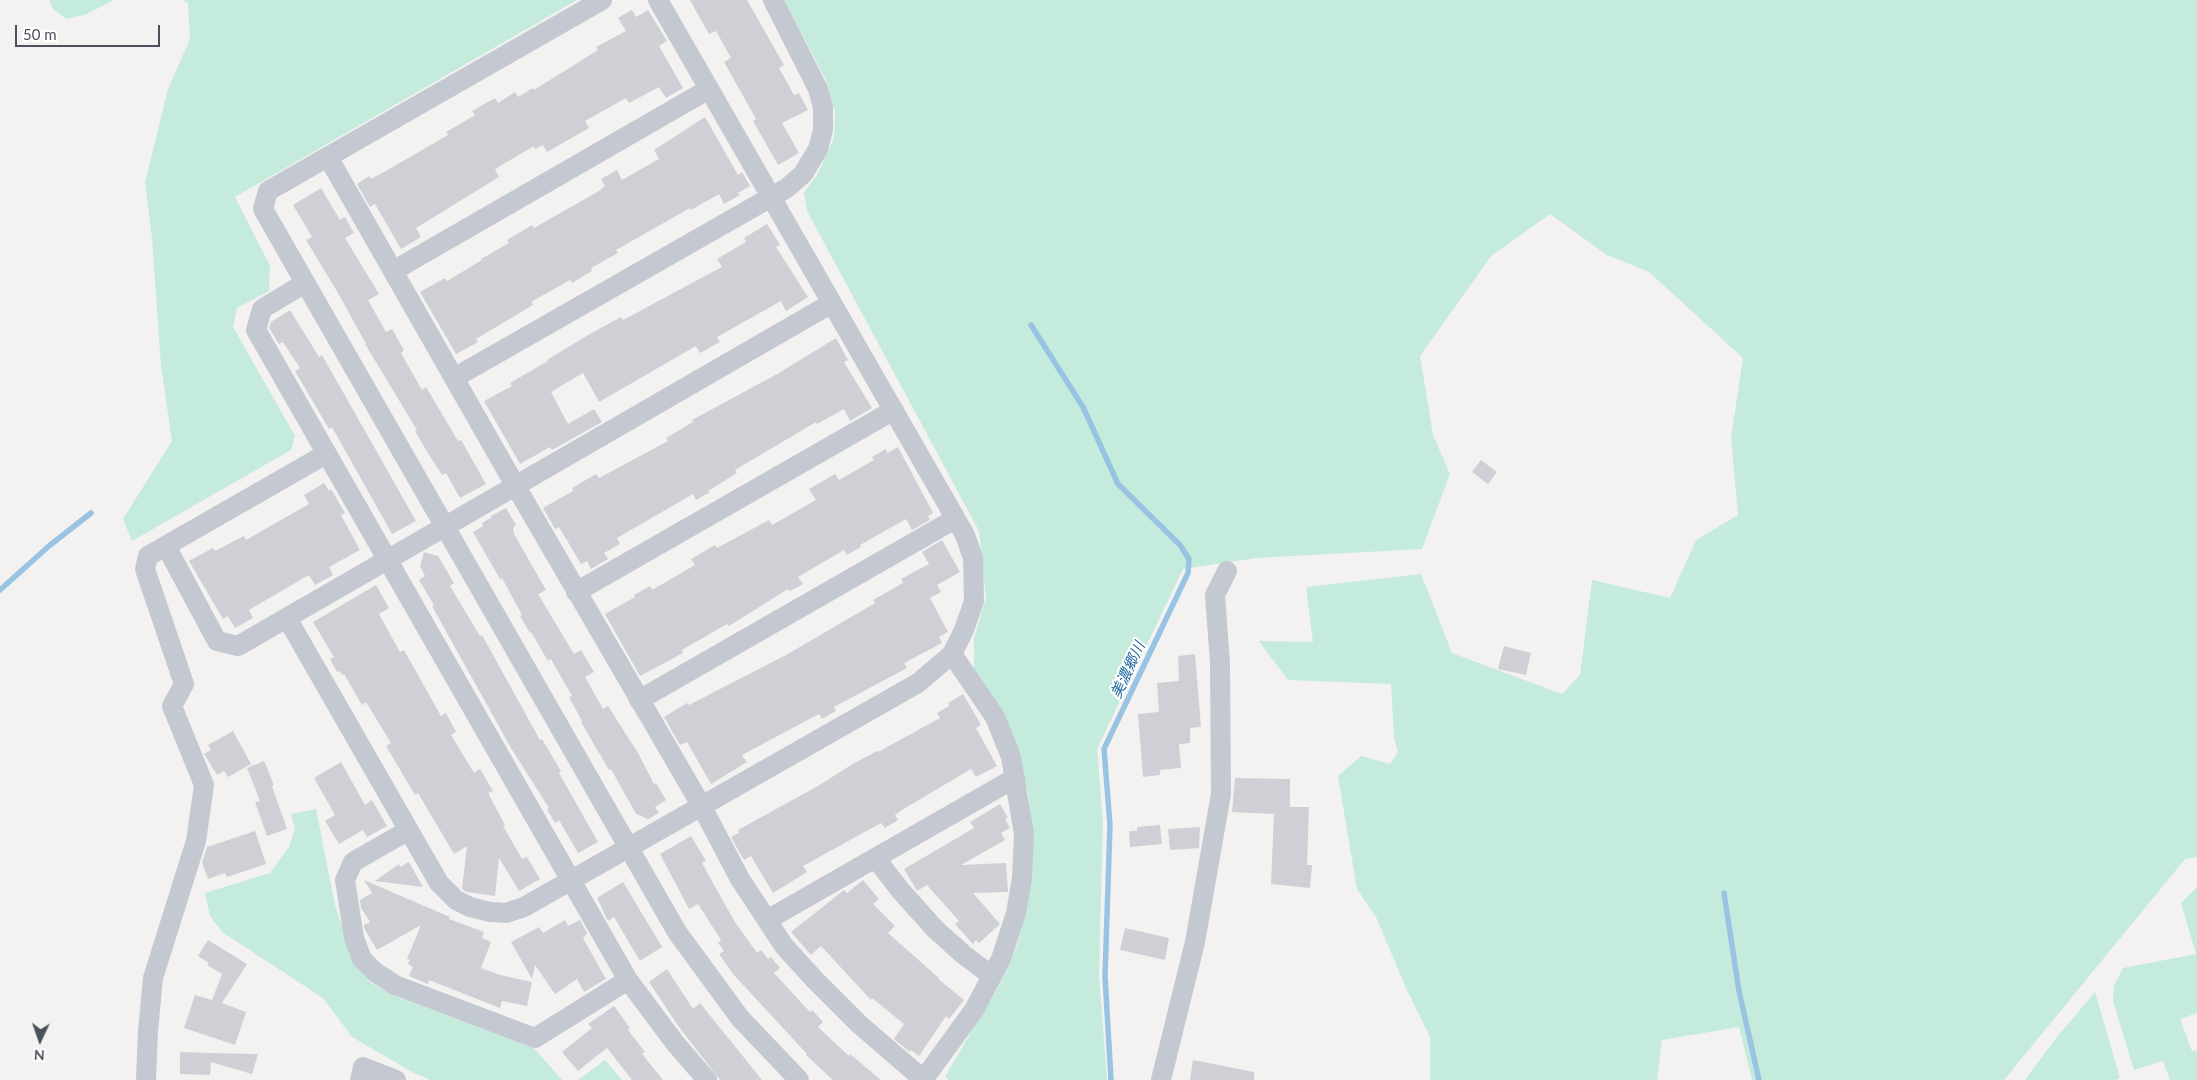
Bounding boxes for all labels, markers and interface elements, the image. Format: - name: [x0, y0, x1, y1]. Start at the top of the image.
- scale bar: [18, 15, 162, 47]
- text: 50 m: [23, 25, 57, 43]
- water label: 美濃郷川: [1107, 639, 1149, 701]
- north arrow: [15, 1015, 65, 1065]
- text: N: [33, 1047, 45, 1064]

